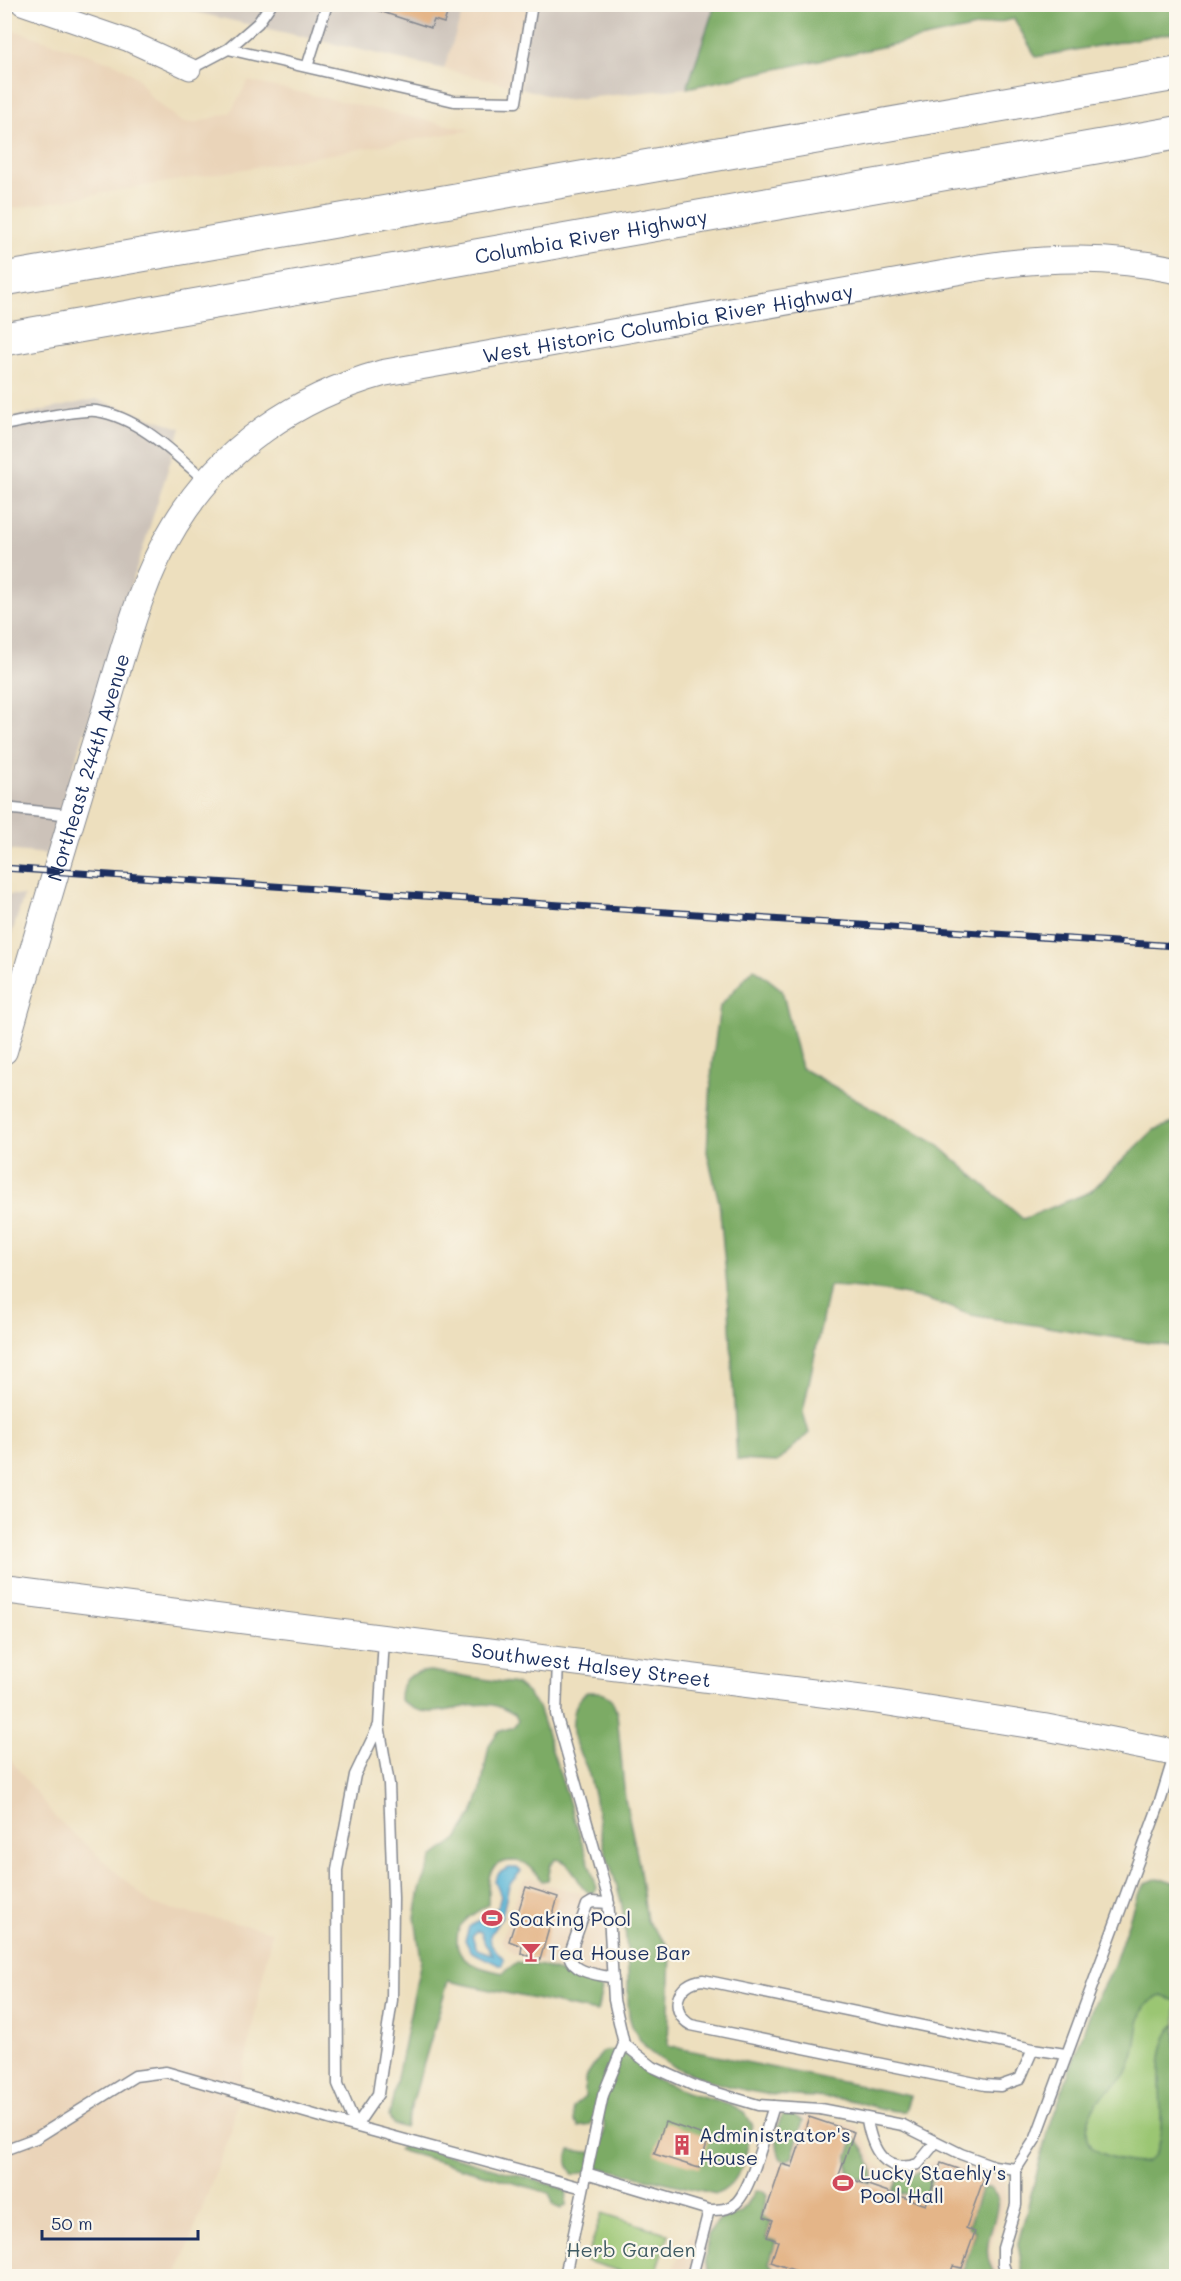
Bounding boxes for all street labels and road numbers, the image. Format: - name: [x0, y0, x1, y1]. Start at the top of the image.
- street label: Columbia River Highway: [473, 203, 709, 269]
- street label: West Historic Columbia River Highway: [480, 277, 855, 368]
- street label: Northeast 244th Avenue: [41, 650, 135, 884]
- street label: Southwest Halsey Street: [470, 1636, 713, 1692]

